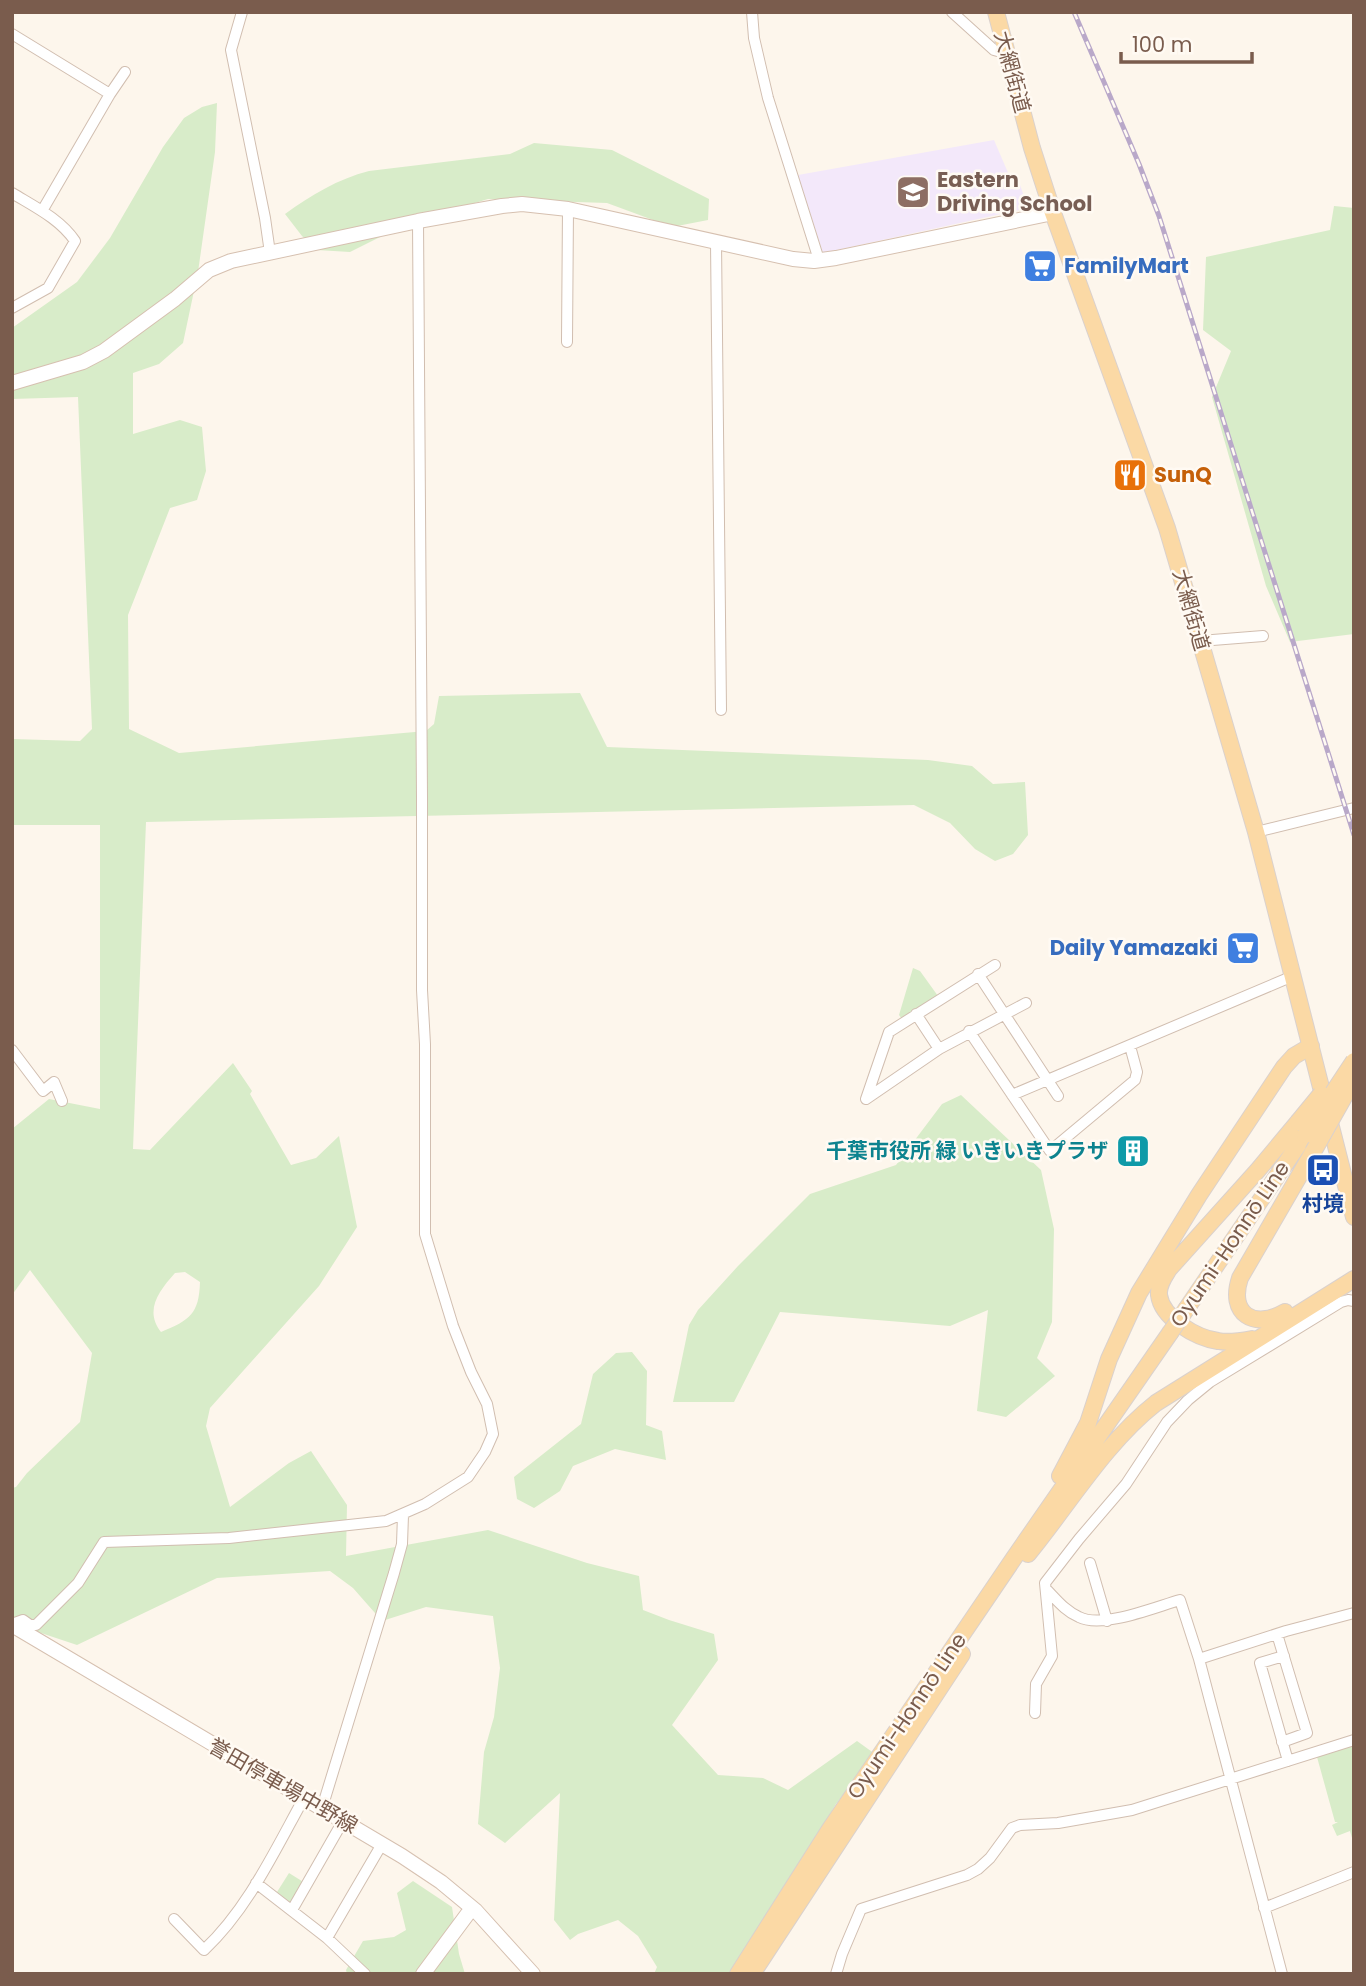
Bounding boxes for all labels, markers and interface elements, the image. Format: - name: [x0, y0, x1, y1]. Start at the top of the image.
- scale bar: [1121, 21, 1252, 65]
- street label: 大網街道: [988, 28, 1037, 116]
- text: 100 m: [1132, 30, 1192, 59]
- place label: Eastern Driving School: [937, 165, 1092, 218]
- school or university icon: Eastern Driving School: [894, 173, 932, 211]
- supermarket icon: FamilyMart: [1021, 247, 1059, 285]
- place label: FamilyMart: [1064, 251, 1189, 280]
- restaurant icon: SunQ: [1111, 456, 1149, 494]
- place label: SunQ: [1154, 460, 1212, 489]
- street label: 大網街道: [1166, 565, 1217, 654]
- supermarket icon: Daily Yamazaki: [1224, 929, 1262, 967]
- place label: Daily Yamazaki: [1050, 933, 1218, 962]
- building icon: 千葉市役所 緑 いきいきプラザ: [1114, 1132, 1152, 1170]
- place label: 千葉市役所 緑 いきいきプラザ: [826, 1136, 1108, 1165]
- bus stop icon: 村境: [1304, 1151, 1342, 1189]
- street label: Oyumi-Honnō Line: [1163, 1155, 1296, 1333]
- place label: 村境: [1302, 1189, 1344, 1218]
- street label: Oyumi-Honnō Line: [840, 1627, 973, 1805]
- street label: 誉田停車場中野線: [203, 1731, 363, 1840]

